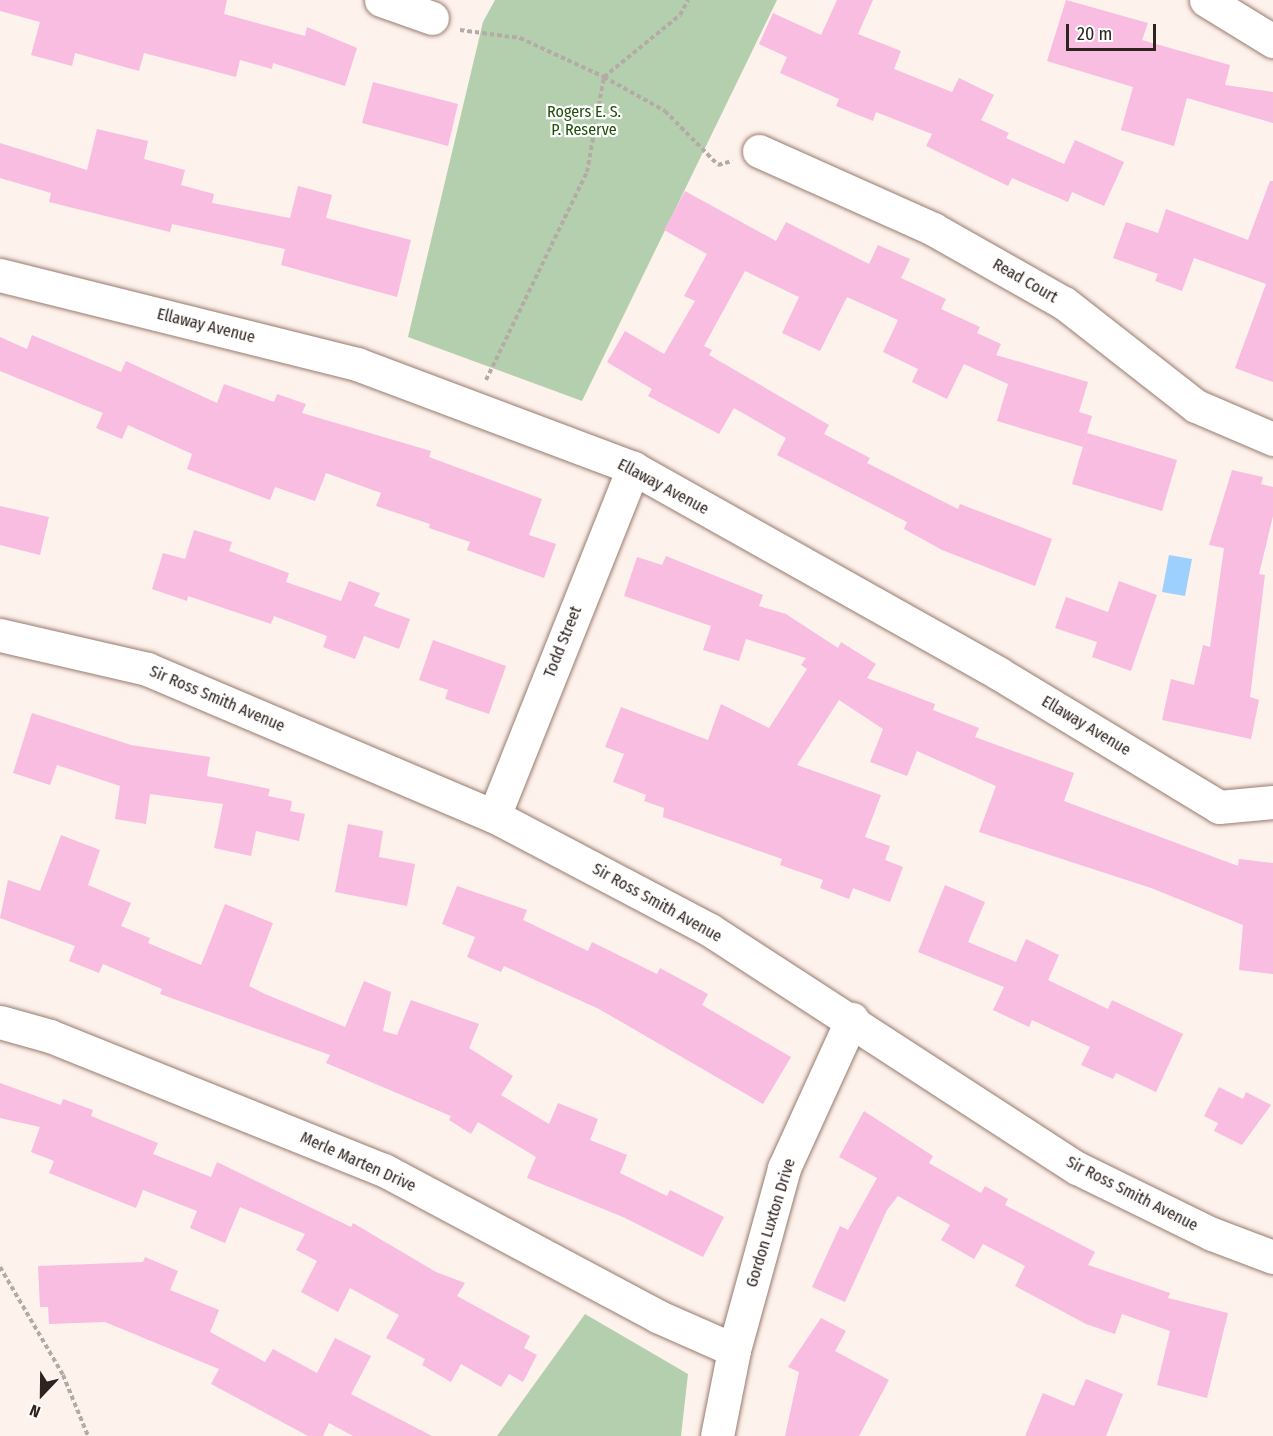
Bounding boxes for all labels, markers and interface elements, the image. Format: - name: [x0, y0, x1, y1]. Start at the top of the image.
- scale bar: [1069, 12, 1159, 50]
- text: 20 m: [1077, 23, 1112, 45]
- park label: Rogers E. S. P. Reserve: [547, 102, 621, 140]
- street label: Read Court: [989, 255, 1061, 307]
- street label: Ellaway Avenue: [155, 305, 257, 347]
- street label: Ellaway Avenue: [614, 455, 712, 519]
- street label: Todd Street: [540, 604, 586, 680]
- street label: Sir Ross Smith Avenue: [146, 662, 288, 736]
- street label: Ellaway Avenue: [1038, 692, 1134, 760]
- street label: Sir Ross Smith Avenue: [589, 859, 725, 947]
- street label: Merle Marten Drive: [297, 1128, 419, 1196]
- street label: Sir Ross Smith Avenue: [1063, 1152, 1201, 1236]
- street label: Gordon Luxton Drive: [742, 1156, 800, 1290]
- north arrow: [12, 1364, 72, 1424]
- text: N: [27, 1401, 43, 1422]

